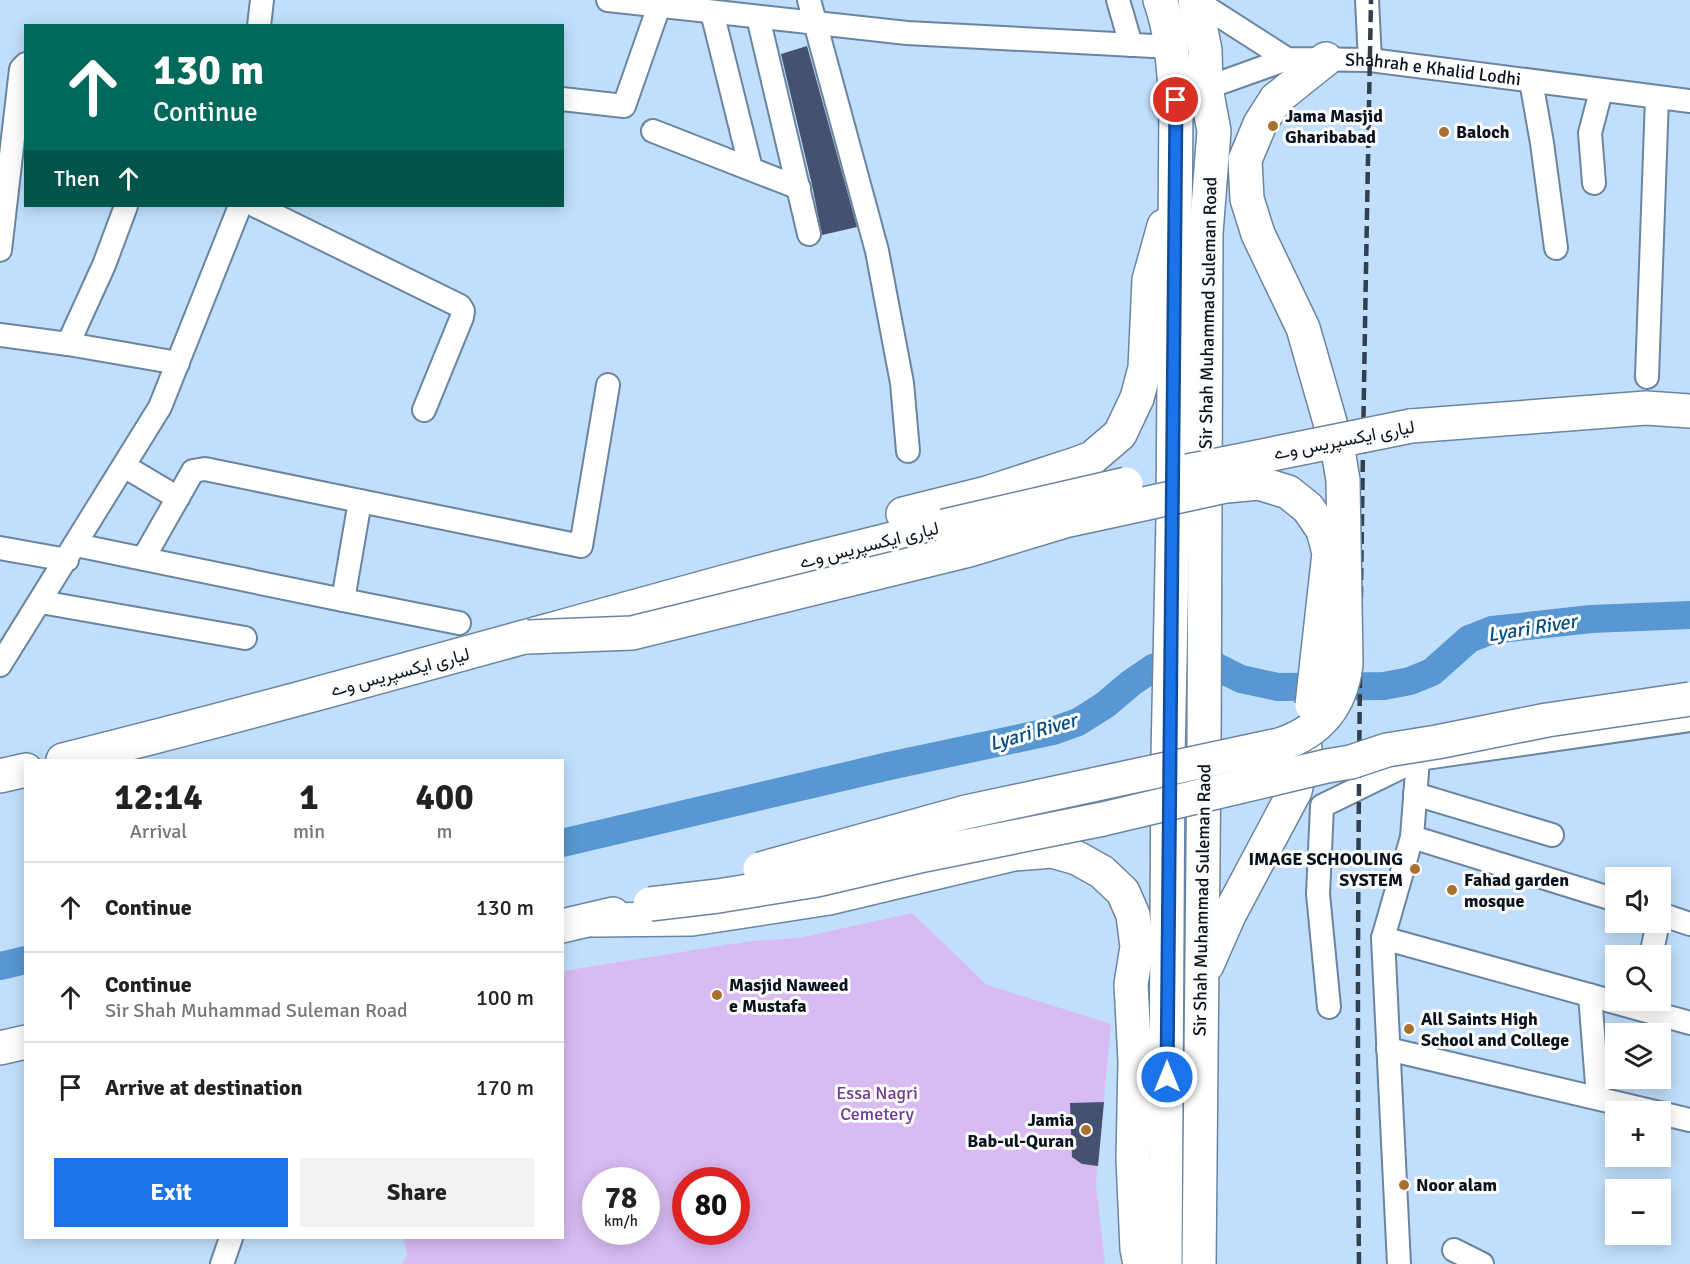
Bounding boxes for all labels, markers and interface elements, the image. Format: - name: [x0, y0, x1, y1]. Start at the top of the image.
- text: 130 m: [153, 45, 264, 96]
- icon: ahead: [54, 48, 132, 126]
- street label: Shahrah e Khalid Lodhi: [1345, 49, 1522, 90]
- pin: [1150, 74, 1201, 125]
- icon: arrive: [1159, 83, 1192, 116]
- text: Continue: [153, 96, 258, 129]
- place label: Jama Masjid Gharibabad: [1285, 105, 1383, 148]
- marker: Jama Masjid Gharibabad: [1266, 119, 1280, 133]
- place label: Baloch: [1456, 121, 1510, 143]
- marker: Baloch: [1437, 125, 1451, 139]
- icon: ahead: [112, 162, 145, 195]
- text: Then: [54, 165, 100, 192]
- street label: Sir Shah Muhammad Suleman Road: [1195, 177, 1221, 449]
- street label: لیاری ایکسپریس وے: [1272, 416, 1417, 465]
- street label: لیاری ایکسپریس وے: [797, 517, 941, 574]
- water label: Lyari River: [1486, 608, 1581, 647]
- street label: لیاری ایکسپریس وے: [328, 643, 472, 702]
- water label: Lyari River: [986, 707, 1082, 756]
- street label: Sir Shah Muhammad Suleman Raod: [1189, 764, 1215, 1036]
- text: 12:14: [114, 775, 203, 820]
- text: 1: [299, 775, 319, 820]
- text: 400: [415, 775, 474, 820]
- text: Arrival: [130, 819, 187, 844]
- text: min: [293, 819, 325, 844]
- text: m: [437, 819, 453, 844]
- place label: IMAGE SCHOOLING SYSTEM: [1248, 848, 1403, 891]
- marker: IMAGE SCHOOLING SYSTEM: [1408, 862, 1422, 876]
- map controls: [1605, 867, 1671, 1245]
- button: sound: [1605, 867, 1671, 933]
- place label: Fahad garden mosque: [1464, 869, 1569, 912]
- marker: Fahad garden mosque: [1445, 883, 1459, 897]
- icon: ahead: [54, 891, 87, 924]
- text: Continue: [105, 894, 192, 921]
- text: 130 m: [476, 894, 534, 921]
- button: search: [1605, 945, 1671, 1011]
- text: Continue: [105, 971, 192, 998]
- place label: Masjid Naweed e Mustafa: [729, 974, 849, 1017]
- icon: ahead: [54, 981, 87, 1014]
- text: 100 m: [476, 984, 534, 1011]
- marker: Masjid Naweed e Mustafa: [710, 988, 724, 1002]
- text: Sir Shah Muhammad Suleman Road: [105, 998, 408, 1023]
- place label: All Saints High School and College: [1421, 1008, 1569, 1051]
- marker: All Saints High School and College: [1402, 1022, 1416, 1036]
- button: layers: [1605, 1023, 1671, 1089]
- position arrow: [1135, 1045, 1199, 1109]
- icon: arrive: [54, 1071, 87, 1104]
- text: Arrive at destination: [105, 1074, 302, 1101]
- text: 170 m: [476, 1074, 534, 1101]
- park label: Essa Nagri Cemetery: [836, 1082, 918, 1125]
- button: +: [1605, 1101, 1671, 1167]
- place label: Jamia Bab-ul-Quran: [967, 1109, 1074, 1152]
- marker: Jamia Bab-ul-Quran: [1079, 1123, 1093, 1137]
- button: Exit: [54, 1158, 288, 1227]
- button: Share: [300, 1158, 534, 1227]
- speed limit sign: 80: [672, 1167, 750, 1245]
- place label: Noor alam: [1416, 1174, 1497, 1196]
- marker: Noor alam: [1397, 1178, 1411, 1192]
- button: −: [1605, 1179, 1671, 1245]
- text: 78: [605, 1180, 637, 1217]
- text: km/h: [604, 1212, 638, 1230]

